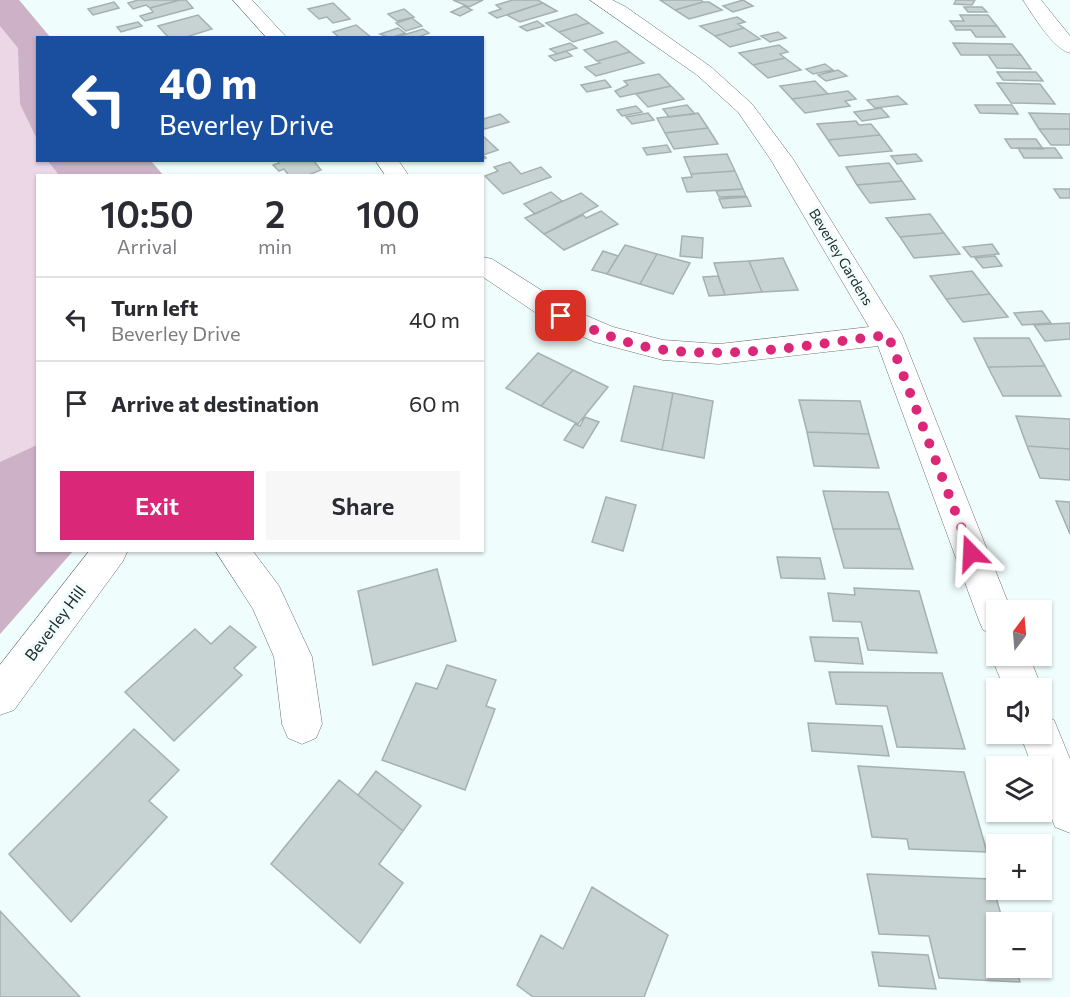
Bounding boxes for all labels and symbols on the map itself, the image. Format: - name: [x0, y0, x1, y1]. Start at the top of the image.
- street label: Beverley Gardens: [806, 205, 877, 308]
- pin: [535, 290, 586, 341]
- position arrow: [939, 521, 1003, 585]
- street label: Beverley Hill: [20, 581, 89, 664]
- north arrow: [986, 600, 1052, 666]

